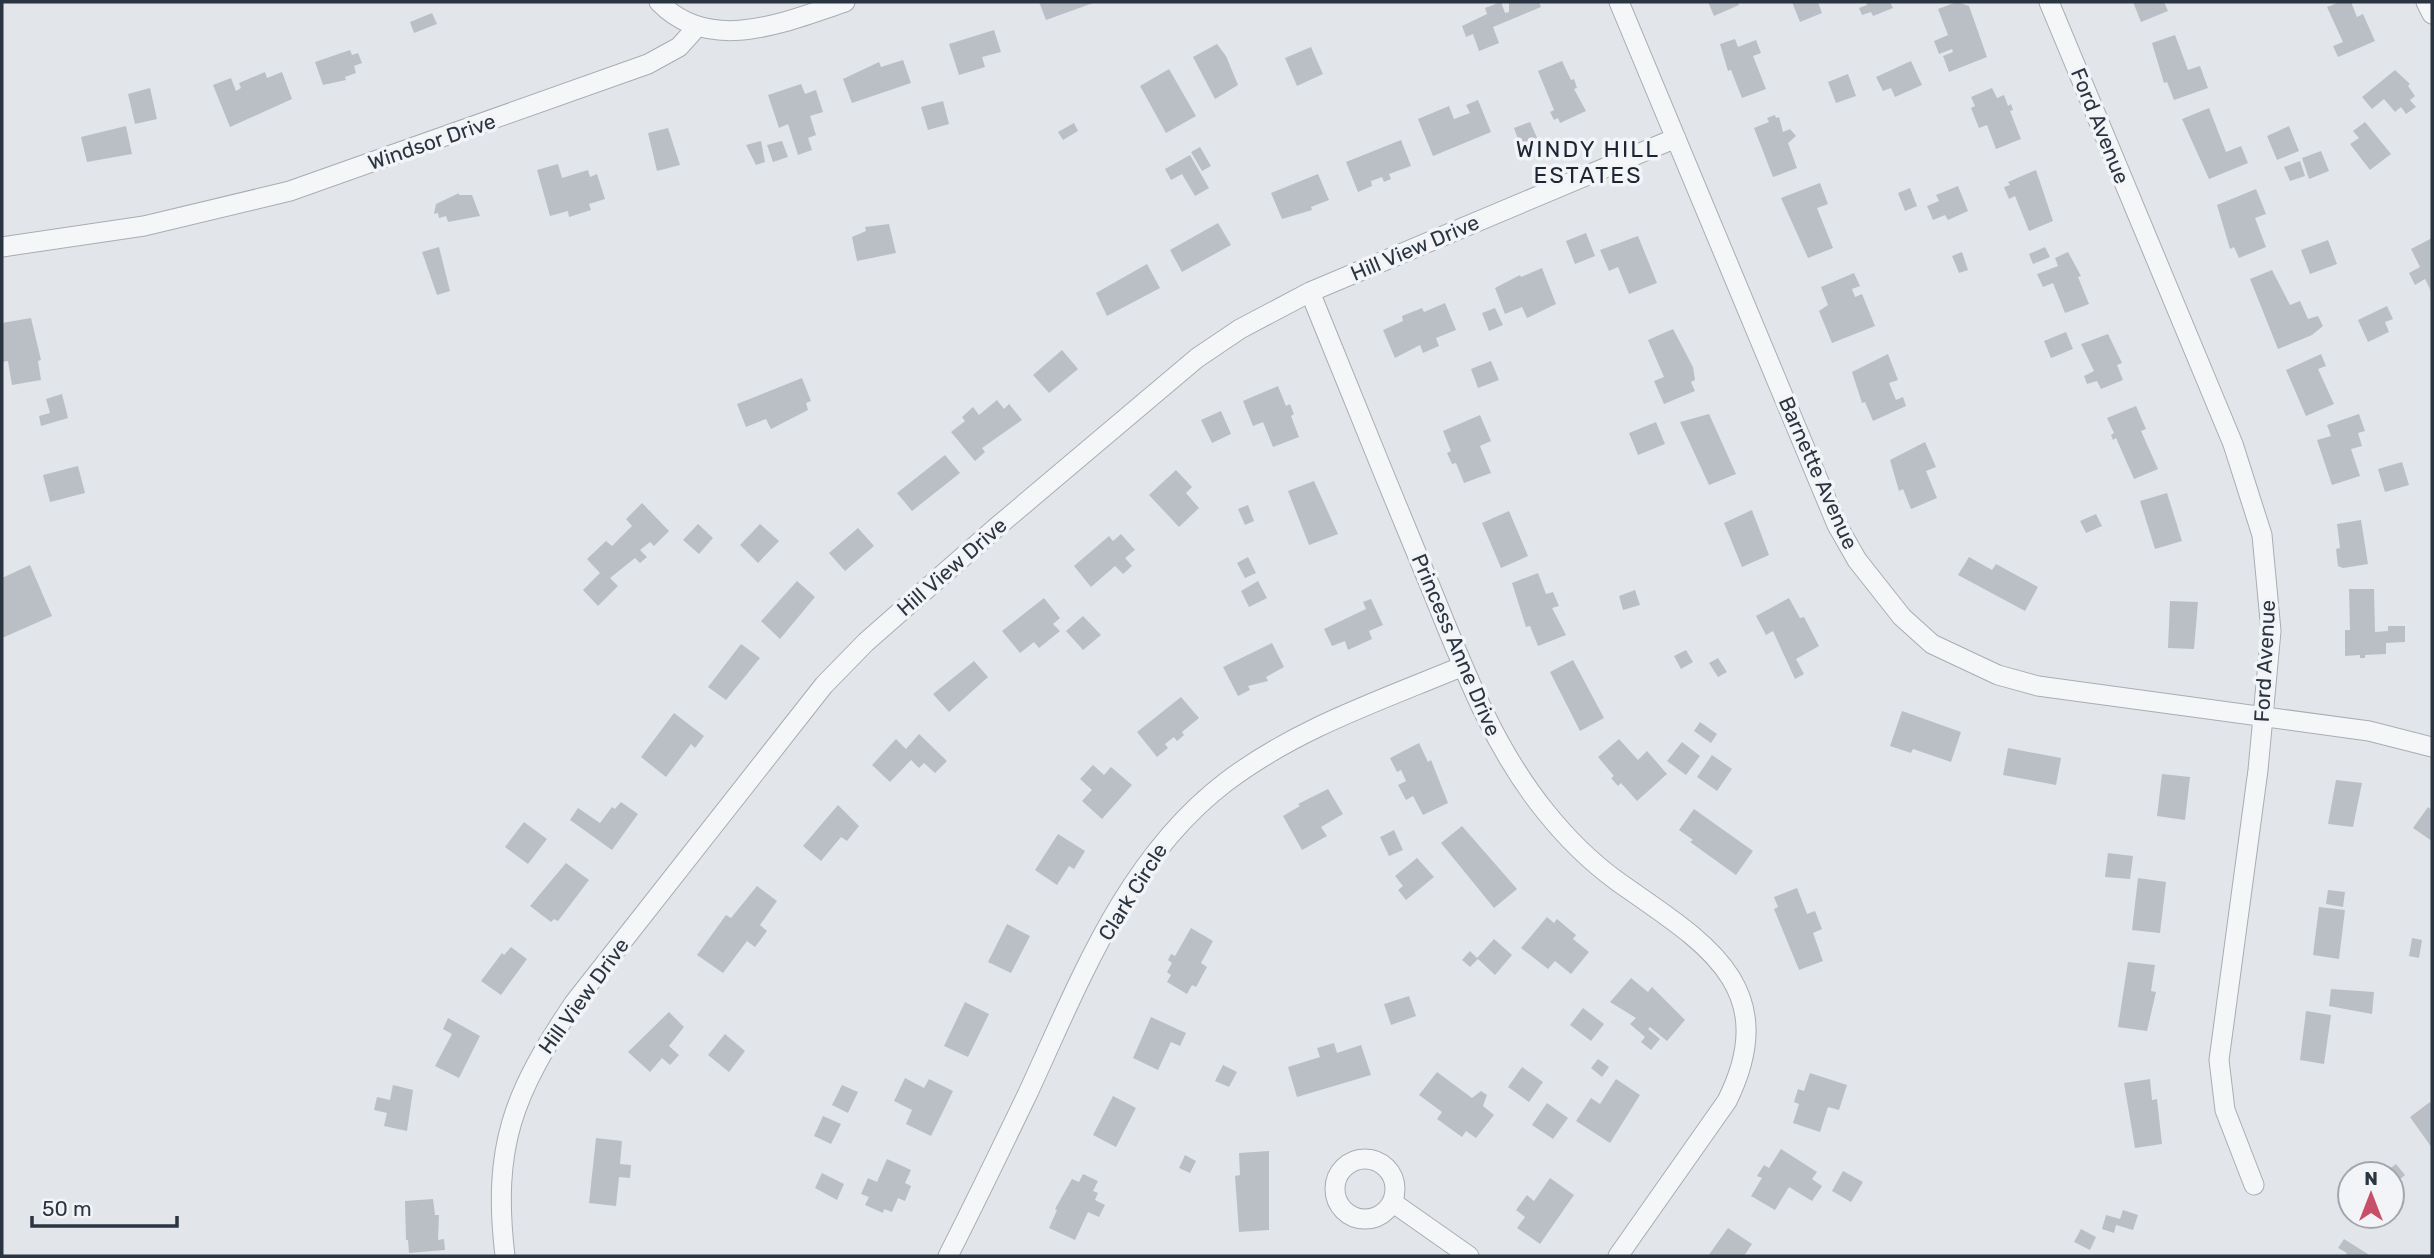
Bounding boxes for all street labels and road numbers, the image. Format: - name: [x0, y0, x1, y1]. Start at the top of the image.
- street label: Ford Avenue: [2066, 64, 2135, 187]
- street label: Windsor Drive: [365, 108, 499, 175]
- street label: Hill View Drive: [1347, 209, 1483, 286]
- street label: Barnette Avenue: [1774, 393, 1863, 553]
- street label: Hill View Drive: [892, 512, 1012, 621]
- street label: Princess Anne Drive: [1407, 550, 1506, 740]
- street label: Ford Avenue: [2249, 599, 2280, 723]
- street label: Clark Circle: [1093, 839, 1172, 945]
- street label: Hill View Drive: [533, 933, 634, 1059]

